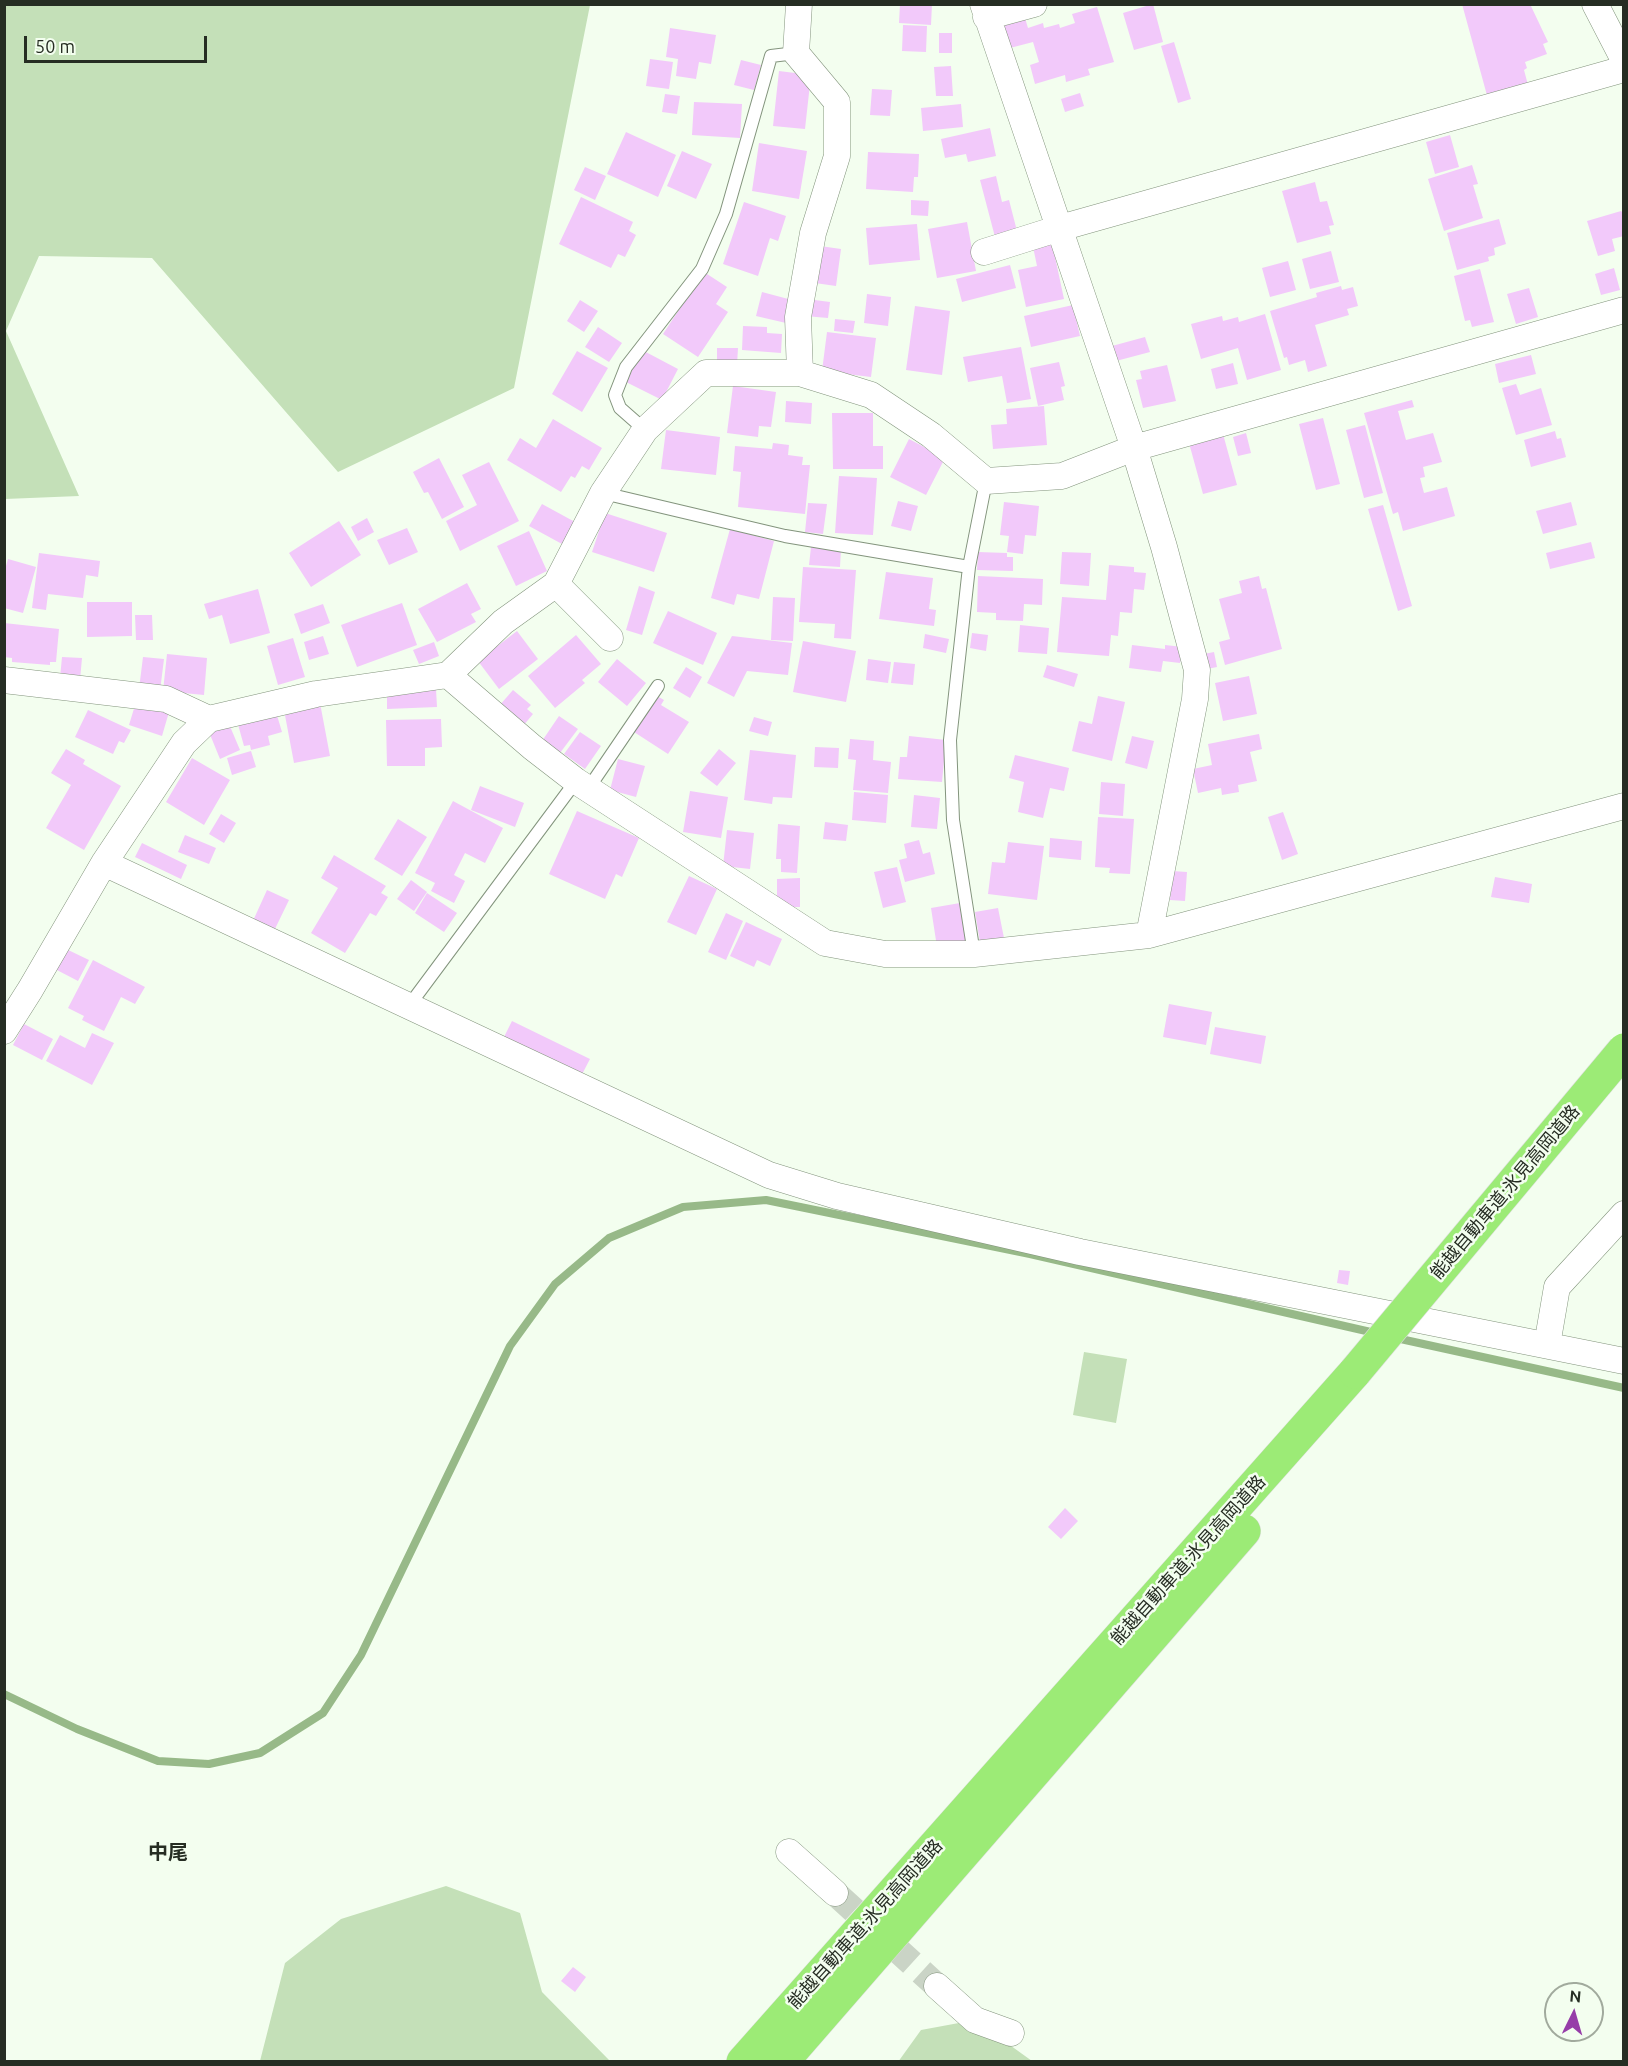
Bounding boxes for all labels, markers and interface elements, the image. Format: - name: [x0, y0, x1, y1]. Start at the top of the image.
- scale bar: [27, 24, 210, 62]
- text: 50 m: [35, 36, 75, 56]
- street label: 能越自動車道;氷見高岡道路: [1426, 1101, 1584, 1283]
- street label: 能越自動車道;氷見高岡道路: [1106, 1471, 1270, 1649]
- street label: 能越自動車道;氷見高岡道路: [783, 1835, 947, 2013]
- district label: 中尾: [148, 1840, 188, 1864]
- north arrow: [1544, 1982, 1604, 2042]
- text: N: [1569, 1987, 1582, 2006]

